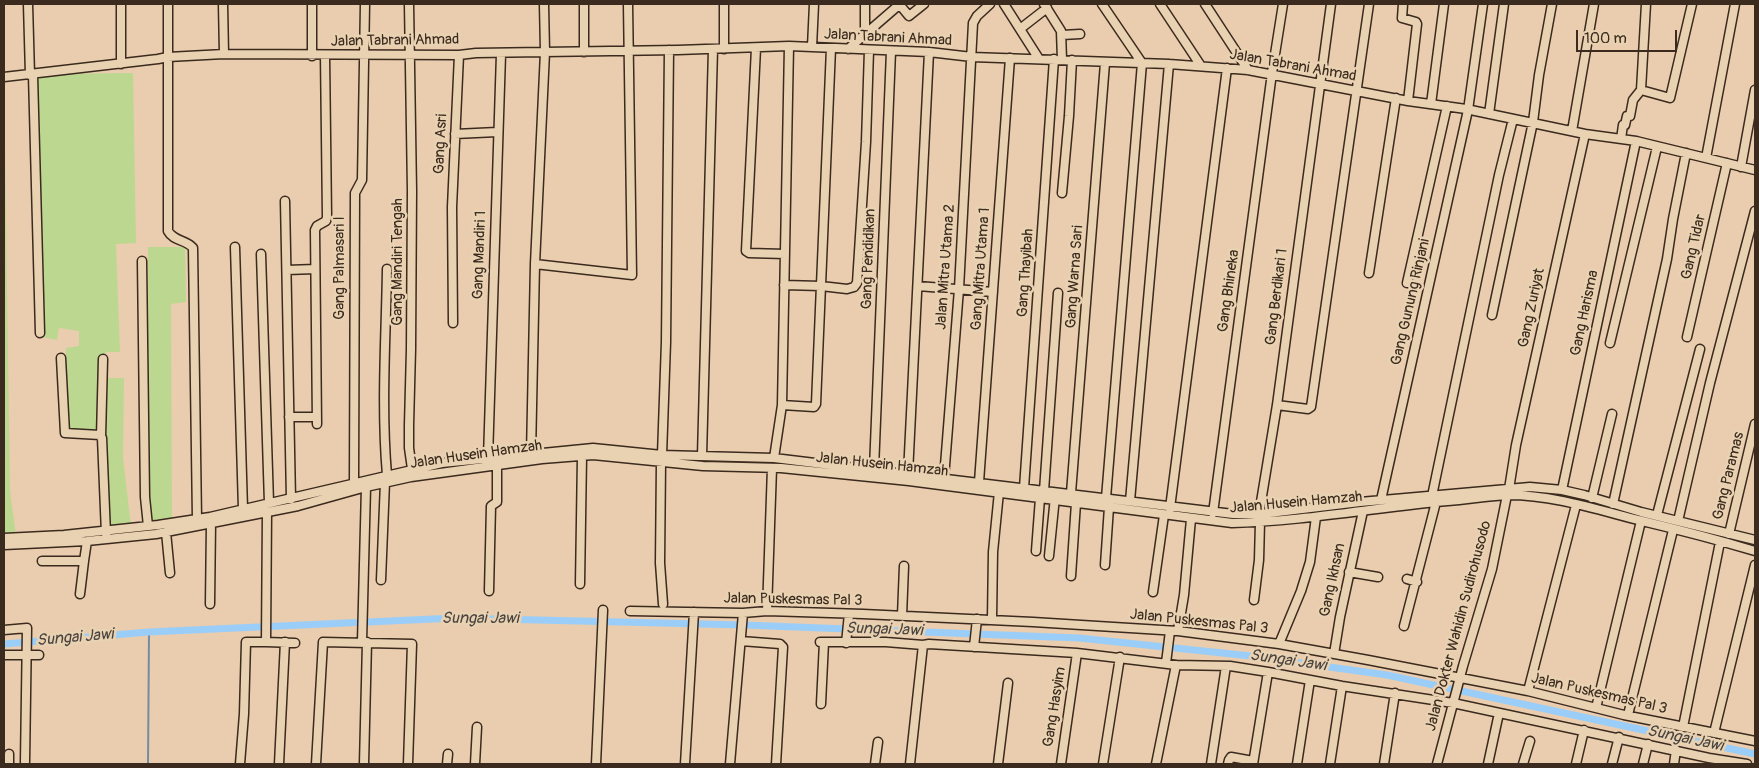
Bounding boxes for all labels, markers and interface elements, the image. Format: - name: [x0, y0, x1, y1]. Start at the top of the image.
- scale bar: [1579, 20, 1680, 52]
- street label: Jalan Tabrani Ahmad: [823, 26, 953, 50]
- text: 100 m: [1584, 29, 1627, 48]
- street label: Jalan Tabrani Ahmad: [331, 31, 459, 51]
- street label: Jalan Tabrani Ahmad: [1228, 46, 1358, 86]
- street label: Gang Asri: [430, 113, 452, 175]
- street label: Gang Mandiri Tengah: [389, 198, 407, 326]
- street label: Jalan Mitra Utama 2: [933, 204, 959, 330]
- street label: Gang Mitra Utama 1: [968, 207, 994, 331]
- street label: Gang Pendidikan: [858, 208, 880, 310]
- street label: Gang Mandiri 1: [469, 210, 491, 300]
- street label: Gang Tidar: [1678, 213, 1710, 281]
- street label: Gang Palmasari I: [331, 216, 349, 320]
- street label: Gang Warna Sari: [1062, 225, 1088, 329]
- street label: Gang Thayibah: [1014, 228, 1038, 318]
- street label: Gang Gunung Rinjani: [1388, 237, 1434, 367]
- street label: Gang Berdikari 1: [1262, 248, 1292, 346]
- street label: Gang Bhineka: [1214, 249, 1244, 333]
- street label: Gang Zuriyat: [1515, 267, 1549, 349]
- street label: Gang Harisma: [1567, 268, 1603, 358]
- street label: Gang Paramas: [1709, 430, 1749, 522]
- street label: Jalan Husein Hamzah: [409, 437, 543, 473]
- street label: Jalan Husein Hamzah: [815, 449, 949, 481]
- street label: Jalan Husein Hamzah: [1229, 488, 1363, 518]
- street label: Jalan Dokter Wahidin Sudirohusodo: [1422, 519, 1496, 733]
- street label: Gang Ikhsan: [1316, 541, 1350, 619]
- street label: Jalan Puskesmas Pal 3: [723, 590, 863, 610]
- street label: Jalan Puskesmas Pal 3: [1129, 606, 1269, 638]
- water label: Sungai Jawi: [442, 609, 518, 629]
- water label: Sungai Jawi: [845, 619, 923, 641]
- water label: Sungai Jawi: [36, 625, 114, 651]
- water label: Sungai Jawi: [1249, 646, 1327, 676]
- street label: Gang Hasyim: [1040, 666, 1070, 748]
- street label: Jalan Puskesmas Pal 3: [1529, 670, 1669, 718]
- water label: Sungai Jawi: [1645, 722, 1725, 756]

